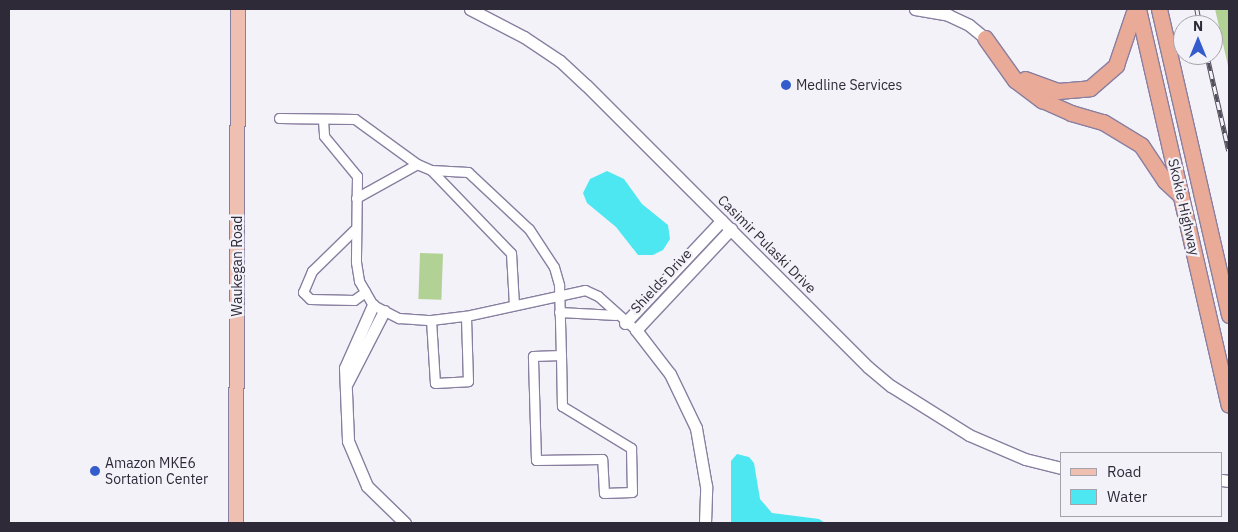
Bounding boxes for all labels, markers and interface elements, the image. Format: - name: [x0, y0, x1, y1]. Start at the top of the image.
- north arrow: [1173, 15, 1223, 65]
- text: N: [1193, 17, 1203, 35]
- place label: Medline Services: [796, 77, 902, 93]
- marker: Medline Services: [780, 79, 792, 91]
- street label: Skokie Highway: [1165, 157, 1203, 257]
- street label: Casimir Pulaski Drive: [714, 191, 820, 297]
- street label: Waukegan Road: [229, 216, 245, 316]
- street label: Shields Drive: [627, 245, 695, 317]
- legend: [1060, 452, 1223, 517]
- place label: Amazon MKE6 Sortation Center: [105, 455, 208, 488]
- text: Road: [1107, 462, 1142, 481]
- marker: Amazon MKE6 Sortation Center: [89, 465, 101, 477]
- text: Water: [1107, 487, 1147, 506]

